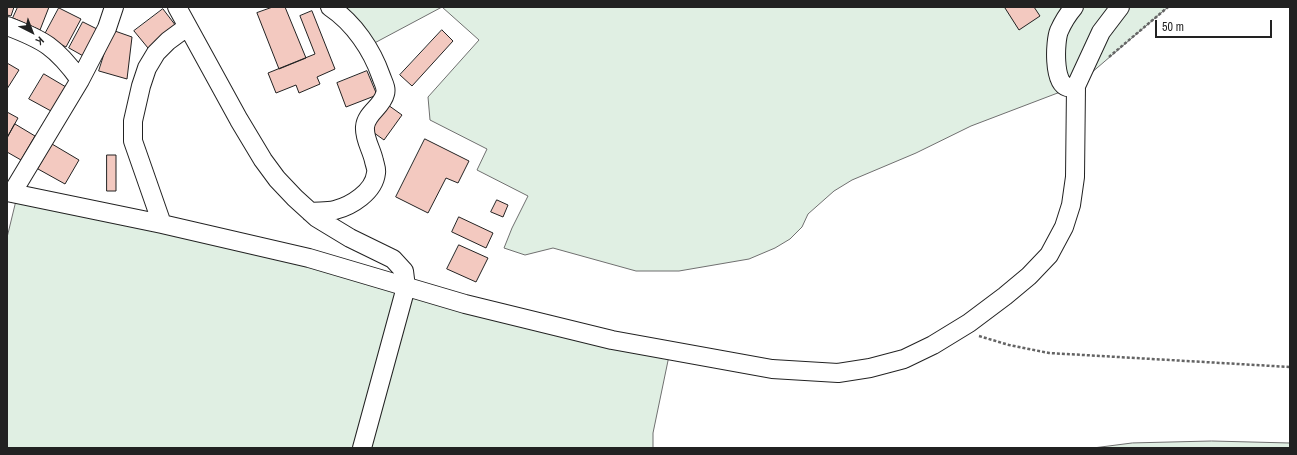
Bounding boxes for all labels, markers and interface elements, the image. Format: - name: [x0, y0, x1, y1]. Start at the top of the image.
- north arrow: [12, 12, 52, 52]
- scale bar: [1157, 12, 1274, 38]
- text: 50 m: [1162, 19, 1184, 35]
- text: K: [33, 34, 47, 48]

